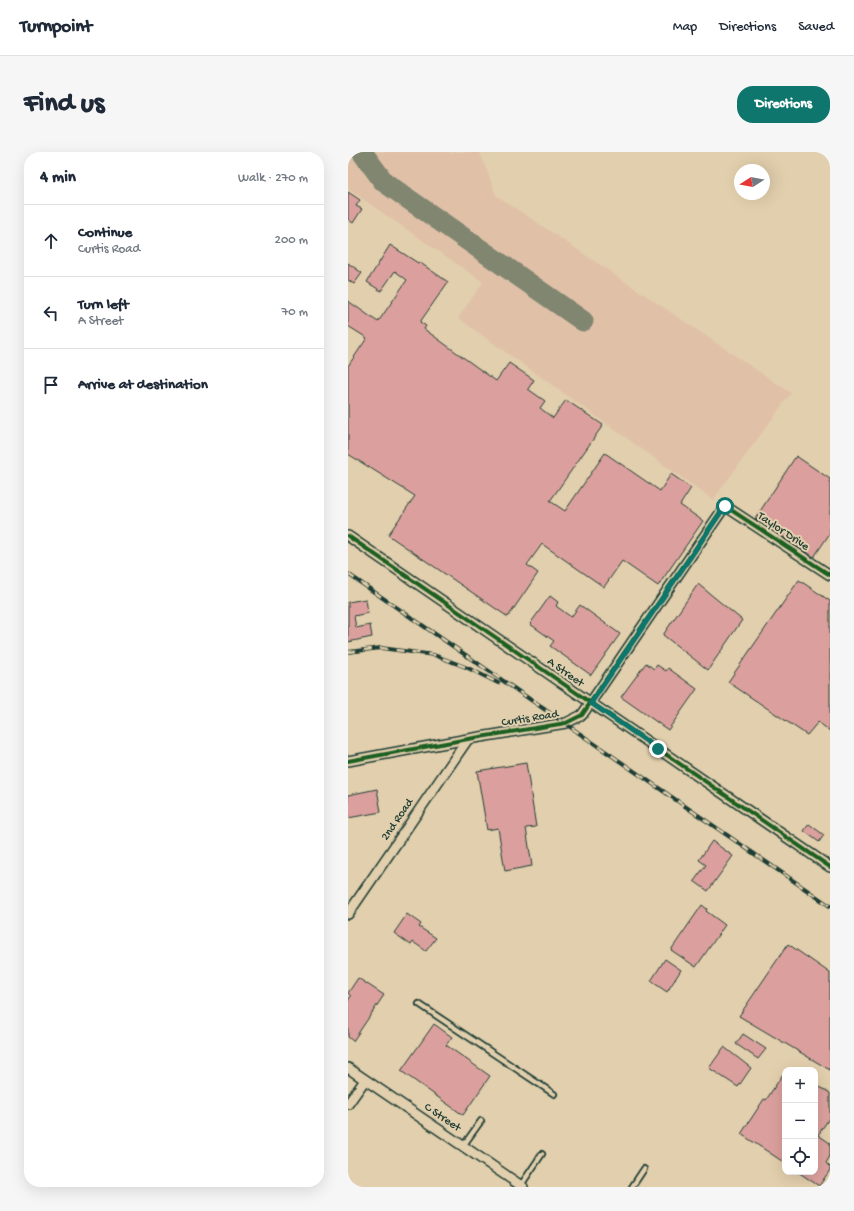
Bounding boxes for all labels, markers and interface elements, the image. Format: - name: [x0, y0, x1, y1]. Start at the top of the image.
- text: Turnpoint: [20, 16, 92, 39]
- text: Map: [673, 19, 697, 36]
- text: Directions: [719, 19, 776, 36]
- text: Saved: [798, 19, 834, 36]
- button: Directions: [737, 86, 830, 123]
- text: Find us: [24, 88, 104, 121]
- north arrow: [734, 164, 770, 200]
- text: 4 min: [40, 168, 76, 188]
- text: Walk · 270 m: [238, 171, 308, 186]
- text: Continue: [78, 224, 132, 242]
- icon: ahead: [40, 230, 62, 252]
- text: 200 m: [275, 233, 308, 248]
- text: Curtis Road: [78, 242, 140, 257]
- text: Turn left: [78, 296, 129, 314]
- icon: left: [40, 302, 62, 324]
- text: 70 m: [282, 305, 308, 320]
- text: A Street: [78, 314, 123, 329]
- icon: arrive: [40, 374, 62, 396]
- text: Arrive at destination: [78, 376, 208, 394]
- route start: [716, 497, 734, 515]
- street label: Taylor Drive: [754, 509, 812, 555]
- street label: A Street: [544, 655, 587, 691]
- street label: Curtis Road: [501, 707, 560, 730]
- route end: [649, 740, 667, 758]
- street label: 2nd Road: [379, 796, 418, 844]
- map controls: [782, 1067, 818, 1175]
- button: +: [782, 1067, 818, 1103]
- street label: C Street: [421, 1101, 464, 1136]
- button: −: [782, 1103, 818, 1139]
- button: locate: [782, 1139, 818, 1175]

